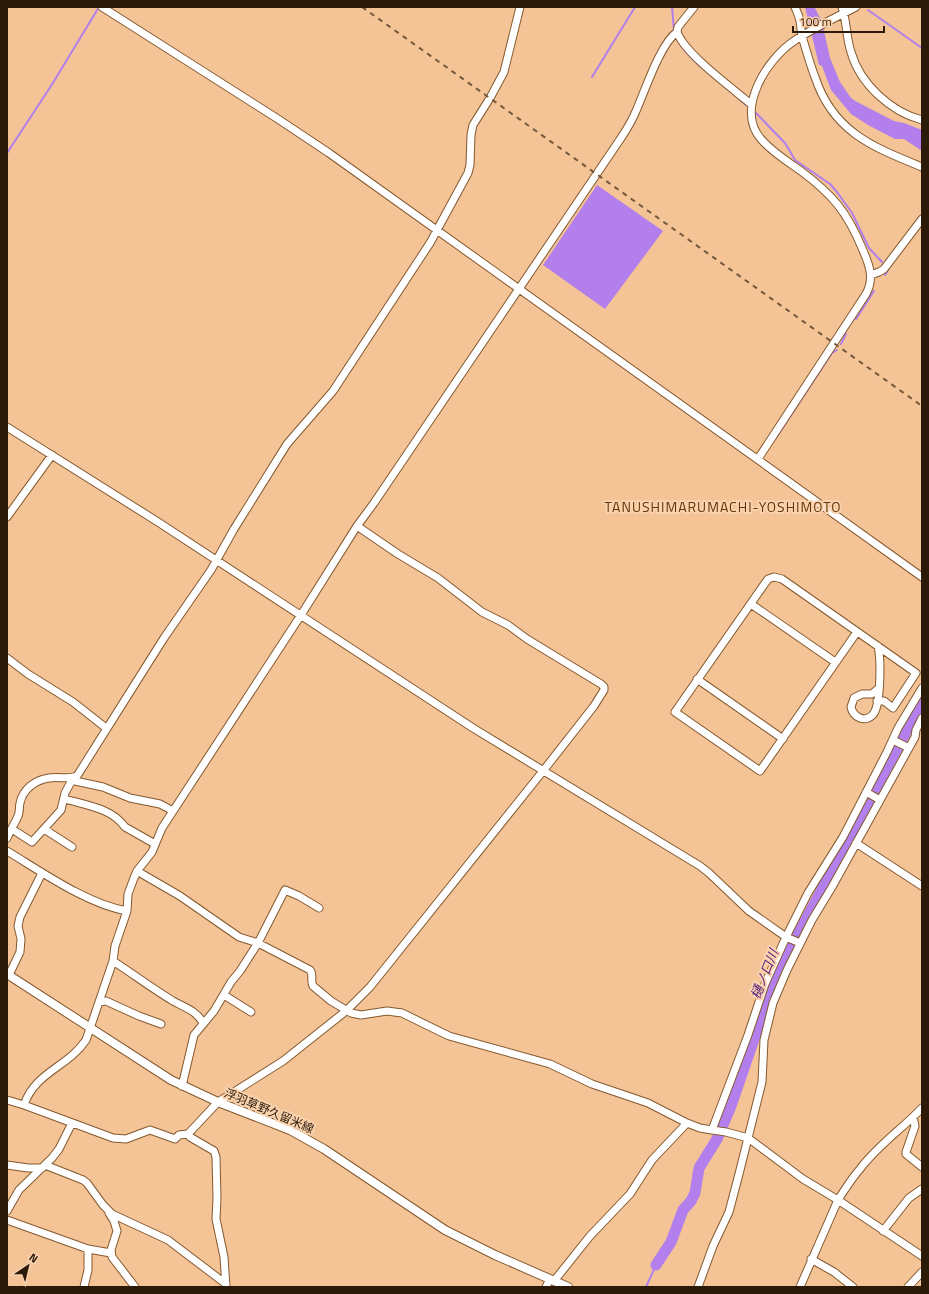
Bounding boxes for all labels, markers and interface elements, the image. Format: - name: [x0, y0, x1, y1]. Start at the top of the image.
- scale bar: [793, 8, 884, 34]
- text: 100 m: [799, 12, 832, 31]
- district label: TANUSHIMARUMACHI-YOSHIMOTO: [604, 496, 842, 517]
- water label: 樋ノ口川: [745, 944, 784, 1002]
- street label: 浮羽草野久留米線: [221, 1083, 317, 1138]
- north arrow: [8, 1246, 48, 1286]
- text: N: [26, 1249, 41, 1267]

